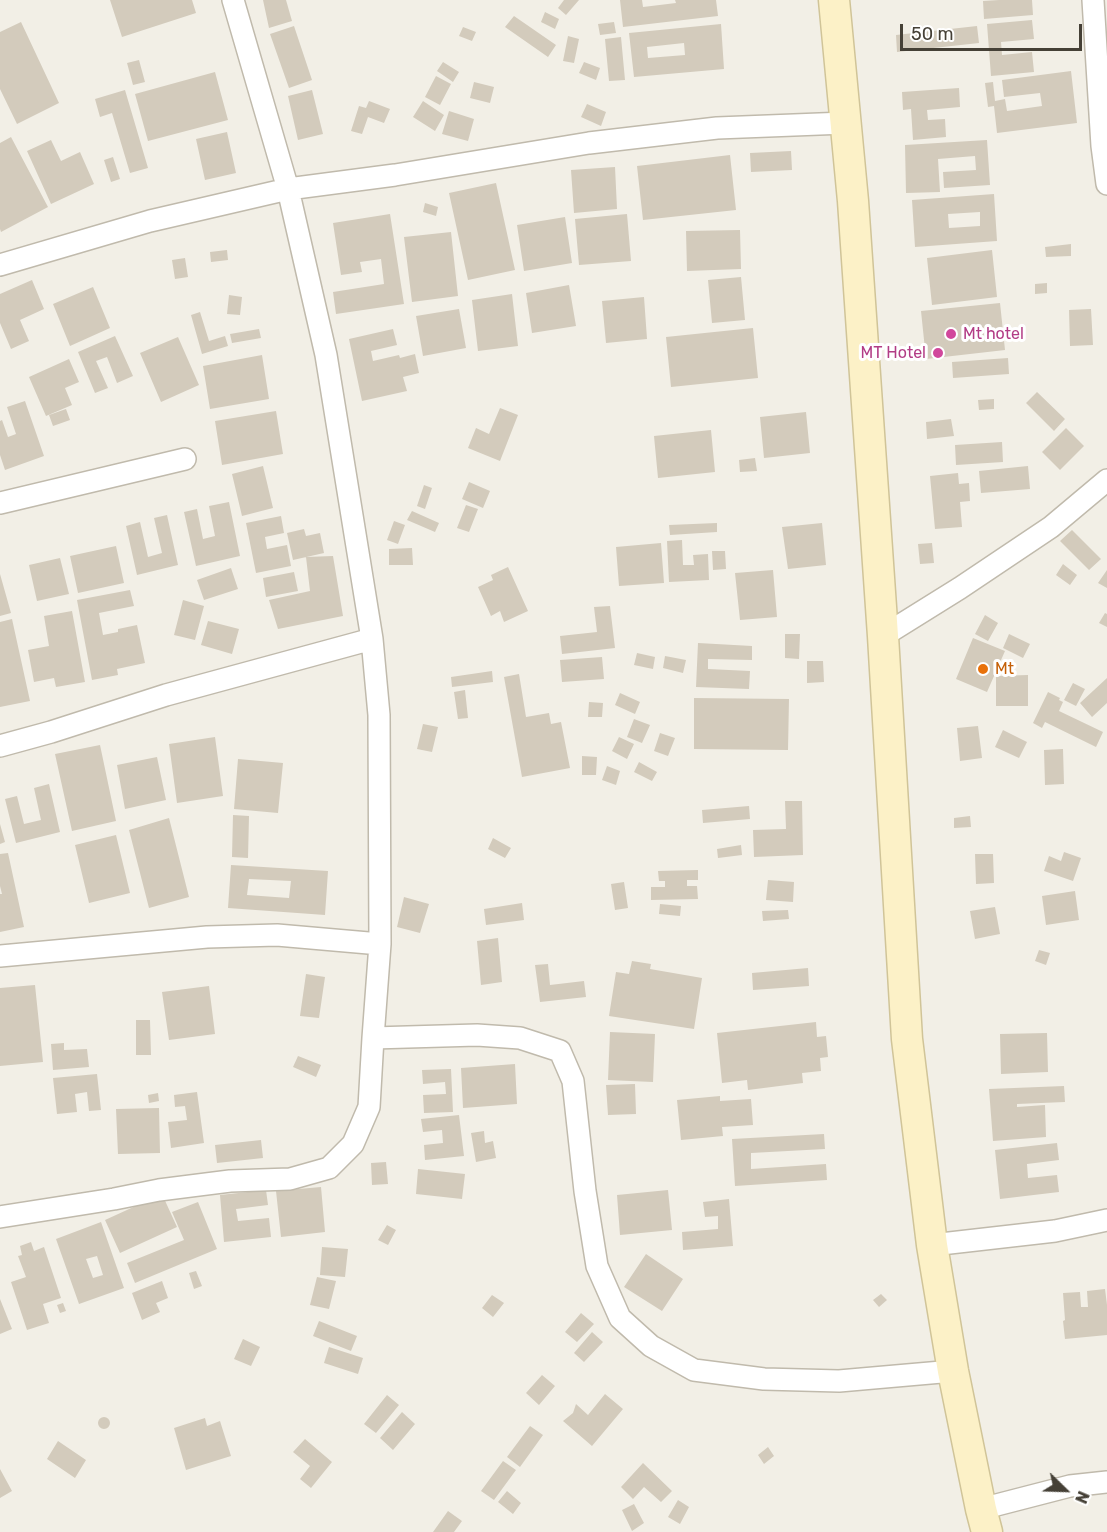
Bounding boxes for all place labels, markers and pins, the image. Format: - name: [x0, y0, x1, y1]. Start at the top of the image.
- place label: Mt hotel: [963, 324, 1024, 344]
- marker: Mt hotel: [944, 327, 958, 341]
- place label: MT Hotel: [860, 343, 926, 363]
- marker: MT Hotel: [931, 346, 945, 360]
- place label: Mt: [995, 659, 1014, 679]
- marker: Mt: [976, 662, 990, 676]

